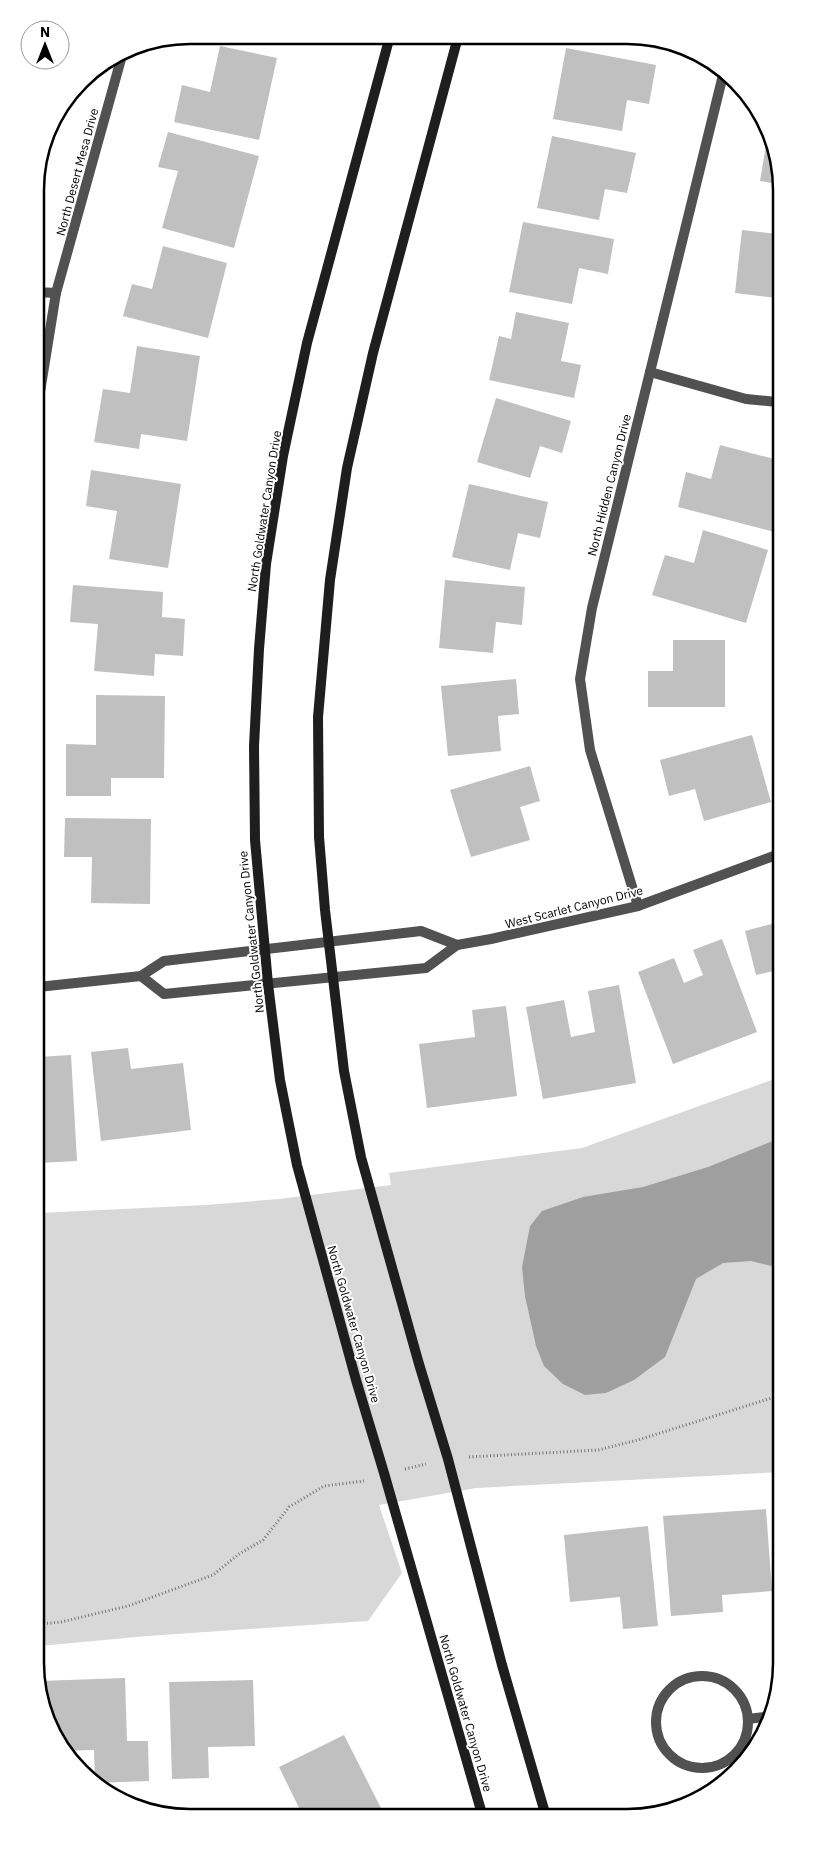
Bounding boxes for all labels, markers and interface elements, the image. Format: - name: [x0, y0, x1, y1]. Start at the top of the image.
- north arrow: [20, 20, 70, 70]
- text: N: [40, 23, 50, 41]
- street label: North Desert Mesa Drive: [53, 106, 101, 237]
- street label: North Hidden Canyon Drive: [584, 412, 634, 558]
- street label: North Goldwater Canyon Drive: [244, 429, 284, 593]
- street label: North Goldwater Canyon Drive: [235, 850, 267, 1014]
- street label: West Scarlet Canyon Drive: [504, 883, 645, 931]
- street label: North Goldwater Canyon Drive: [324, 1244, 384, 1405]
- street label: North Goldwater Canyon Drive: [436, 1633, 496, 1794]

